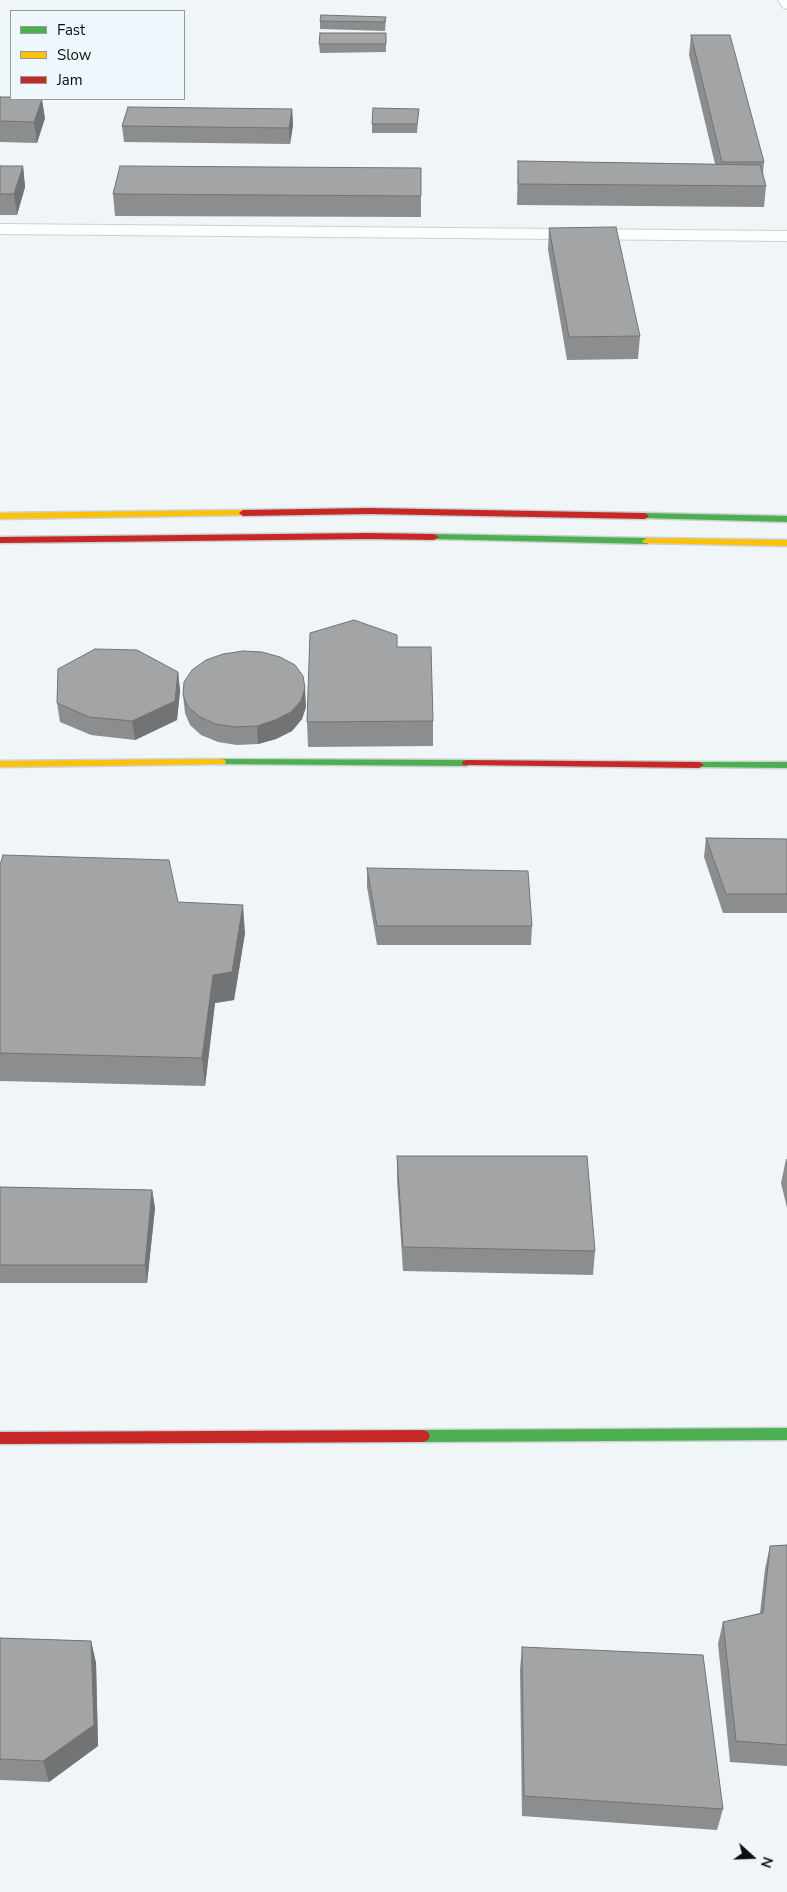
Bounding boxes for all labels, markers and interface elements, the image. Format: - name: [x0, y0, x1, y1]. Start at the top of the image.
- legend: [10, 10, 185, 100]
- text: Fast: [57, 20, 85, 40]
- text: Slow: [57, 45, 91, 65]
- text: Jam: [57, 70, 83, 90]
- north arrow: [727, 1832, 777, 1882]
- text: N: [756, 1854, 777, 1870]

